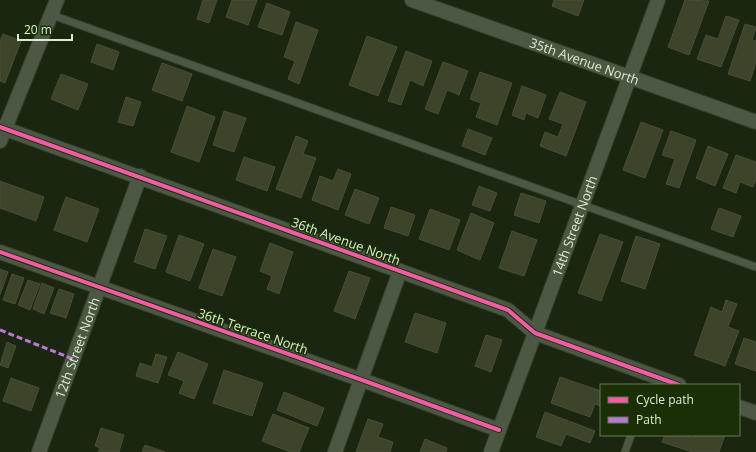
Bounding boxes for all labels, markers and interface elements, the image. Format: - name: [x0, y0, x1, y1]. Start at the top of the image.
- scale bar: [18, 16, 72, 42]
- text: 20 m: [24, 21, 52, 38]
- street label: 35th Avenue North: [527, 33, 642, 89]
- street label: 14th Street North: [548, 173, 601, 279]
- street label: 36th Avenue North: [289, 213, 403, 269]
- street label: 12th Street North: [50, 295, 104, 401]
- street label: 36th Terrace North: [195, 304, 311, 358]
- legend: [600, 384, 740, 436]
- text: Cycle path: [636, 391, 694, 408]
- text: Path: [636, 411, 662, 428]

